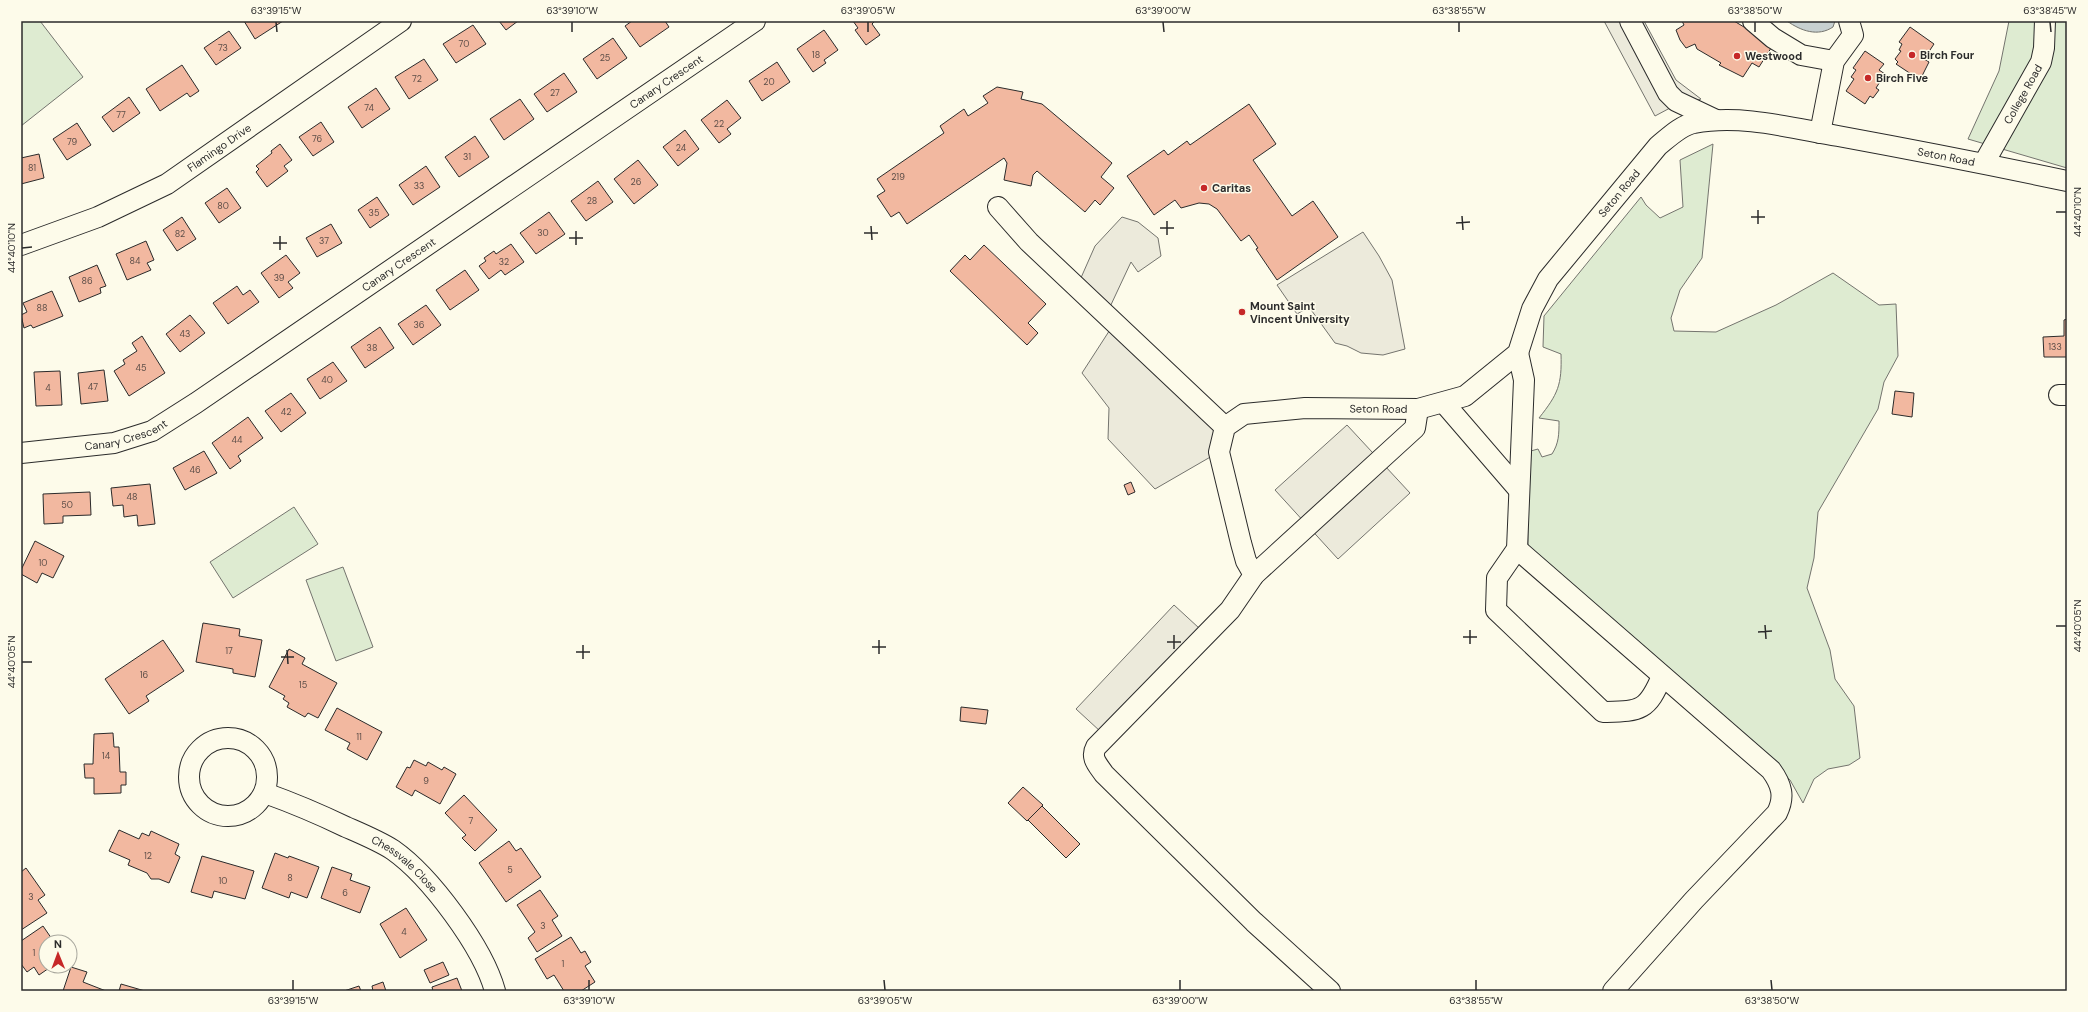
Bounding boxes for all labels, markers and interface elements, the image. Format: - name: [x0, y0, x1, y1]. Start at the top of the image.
- text: 63°39'15"W: [251, 4, 302, 17]
- text: 63°39'10"W: [546, 4, 598, 17]
- text: 63°39'05"W: [841, 4, 896, 17]
- text: 63°39'00"W: [1135, 4, 1191, 17]
- text: 63°38'55"W: [1432, 4, 1486, 17]
- text: 63°38'50"W: [1728, 4, 1783, 17]
- text: 63°38'45"W: [2023, 4, 2077, 17]
- house number: 70: [459, 38, 469, 50]
- house number: 73: [218, 42, 228, 54]
- place label: Birch Four: [1920, 48, 1975, 62]
- house number: 18: [812, 49, 820, 61]
- place label: Westwood: [1745, 49, 1802, 63]
- marker: Birch Four: [1907, 50, 1917, 60]
- marker: Westwood: [1732, 51, 1742, 61]
- house number: 25: [600, 52, 610, 64]
- street label: Canary Crescent: [627, 52, 706, 112]
- street label: College Road: [2000, 62, 2045, 127]
- place label: Birch Five: [1876, 71, 1929, 85]
- house number: 72: [412, 73, 422, 85]
- marker: Birch Five: [1863, 73, 1873, 83]
- house number: 20: [763, 76, 775, 88]
- house number: 27: [550, 87, 560, 99]
- house number: 74: [364, 102, 374, 114]
- house number: 77: [116, 109, 126, 121]
- house number: 22: [714, 118, 724, 130]
- street label: Flamingo Drive: [185, 121, 254, 175]
- house number: 76: [312, 133, 322, 145]
- house number: 79: [67, 136, 77, 148]
- house number: 24: [676, 142, 687, 154]
- street label: Seton Road: [1916, 144, 1976, 169]
- house number: 31: [463, 151, 471, 163]
- house number: 81: [28, 162, 36, 174]
- street label: Seton Road: [1595, 166, 1643, 220]
- house number: 219: [891, 171, 905, 183]
- house number: 26: [631, 176, 642, 188]
- house number: 33: [414, 180, 424, 192]
- place label: Caritas: [1212, 181, 1251, 195]
- marker: Caritas: [1199, 183, 1209, 193]
- text: 44°40'10"N: [2071, 187, 2084, 237]
- house number: 28: [587, 195, 597, 207]
- house number: 80: [217, 200, 229, 212]
- house number: 35: [369, 207, 379, 219]
- text: 44°40'10"N: [5, 223, 18, 273]
- house number: 30: [537, 227, 549, 239]
- house number: 82: [175, 228, 185, 240]
- street label: Canary Crescent: [359, 234, 438, 295]
- house number: 37: [319, 235, 329, 247]
- house number: 84: [130, 255, 141, 267]
- house number: 32: [499, 256, 509, 268]
- house number: 39: [274, 272, 285, 284]
- house number: 86: [81, 275, 93, 287]
- place label: Mount Saint Vincent University: [1250, 299, 1350, 326]
- house number: 88: [37, 302, 47, 314]
- marker: Mount Saint Vincent University: [1237, 307, 1247, 317]
- house number: 36: [414, 319, 425, 331]
- house number: 43: [180, 328, 190, 340]
- house number: 133: [2048, 341, 2062, 353]
- house number: 38: [367, 342, 377, 354]
- house number: 45: [136, 362, 146, 374]
- house number: 40: [321, 374, 333, 386]
- house number: 47: [88, 381, 98, 393]
- house number: 4: [45, 382, 51, 394]
- street label: Seton Road: [1349, 401, 1408, 416]
- house number: 42: [281, 406, 291, 418]
- street label: Canary Crescent: [84, 416, 170, 453]
- house number: 44: [232, 434, 243, 446]
- house number: 46: [189, 464, 201, 476]
- house number: 48: [127, 491, 137, 503]
- house number: 50: [61, 499, 73, 511]
- house number: 10: [39, 557, 47, 569]
- text: 44°40'05"N: [2071, 600, 2084, 652]
- text: 44°40'05"N: [5, 636, 18, 688]
- house number: 17: [225, 645, 233, 657]
- house number: 16: [140, 669, 149, 681]
- house number: 15: [299, 679, 307, 691]
- house number: 11: [356, 731, 362, 743]
- house number: 14: [102, 750, 111, 762]
- house number: 9: [423, 775, 429, 787]
- house number: 7: [469, 815, 474, 827]
- street label: Chessvale Close: [369, 832, 441, 895]
- house number: 12: [144, 850, 152, 862]
- house number: 5: [507, 864, 513, 876]
- house number: 8: [287, 872, 293, 884]
- house number: 10: [219, 875, 227, 887]
- house number: 6: [342, 887, 348, 899]
- house number: 3: [28, 891, 34, 903]
- house number: 3: [540, 920, 546, 932]
- house number: 4: [401, 926, 407, 938]
- north arrow: [38, 934, 78, 974]
- text: N: [54, 937, 62, 951]
- house number: 1: [33, 947, 36, 959]
- house number: 1: [562, 958, 565, 970]
- text: 63°39'15"W: [268, 994, 319, 1007]
- text: 63°39'10"W: [563, 994, 615, 1007]
- text: 63°39'05"W: [858, 994, 913, 1007]
- text: 63°39'00"W: [1152, 994, 1208, 1007]
- text: 63°38'55"W: [1449, 994, 1503, 1007]
- text: 63°38'50"W: [1745, 994, 1800, 1007]

